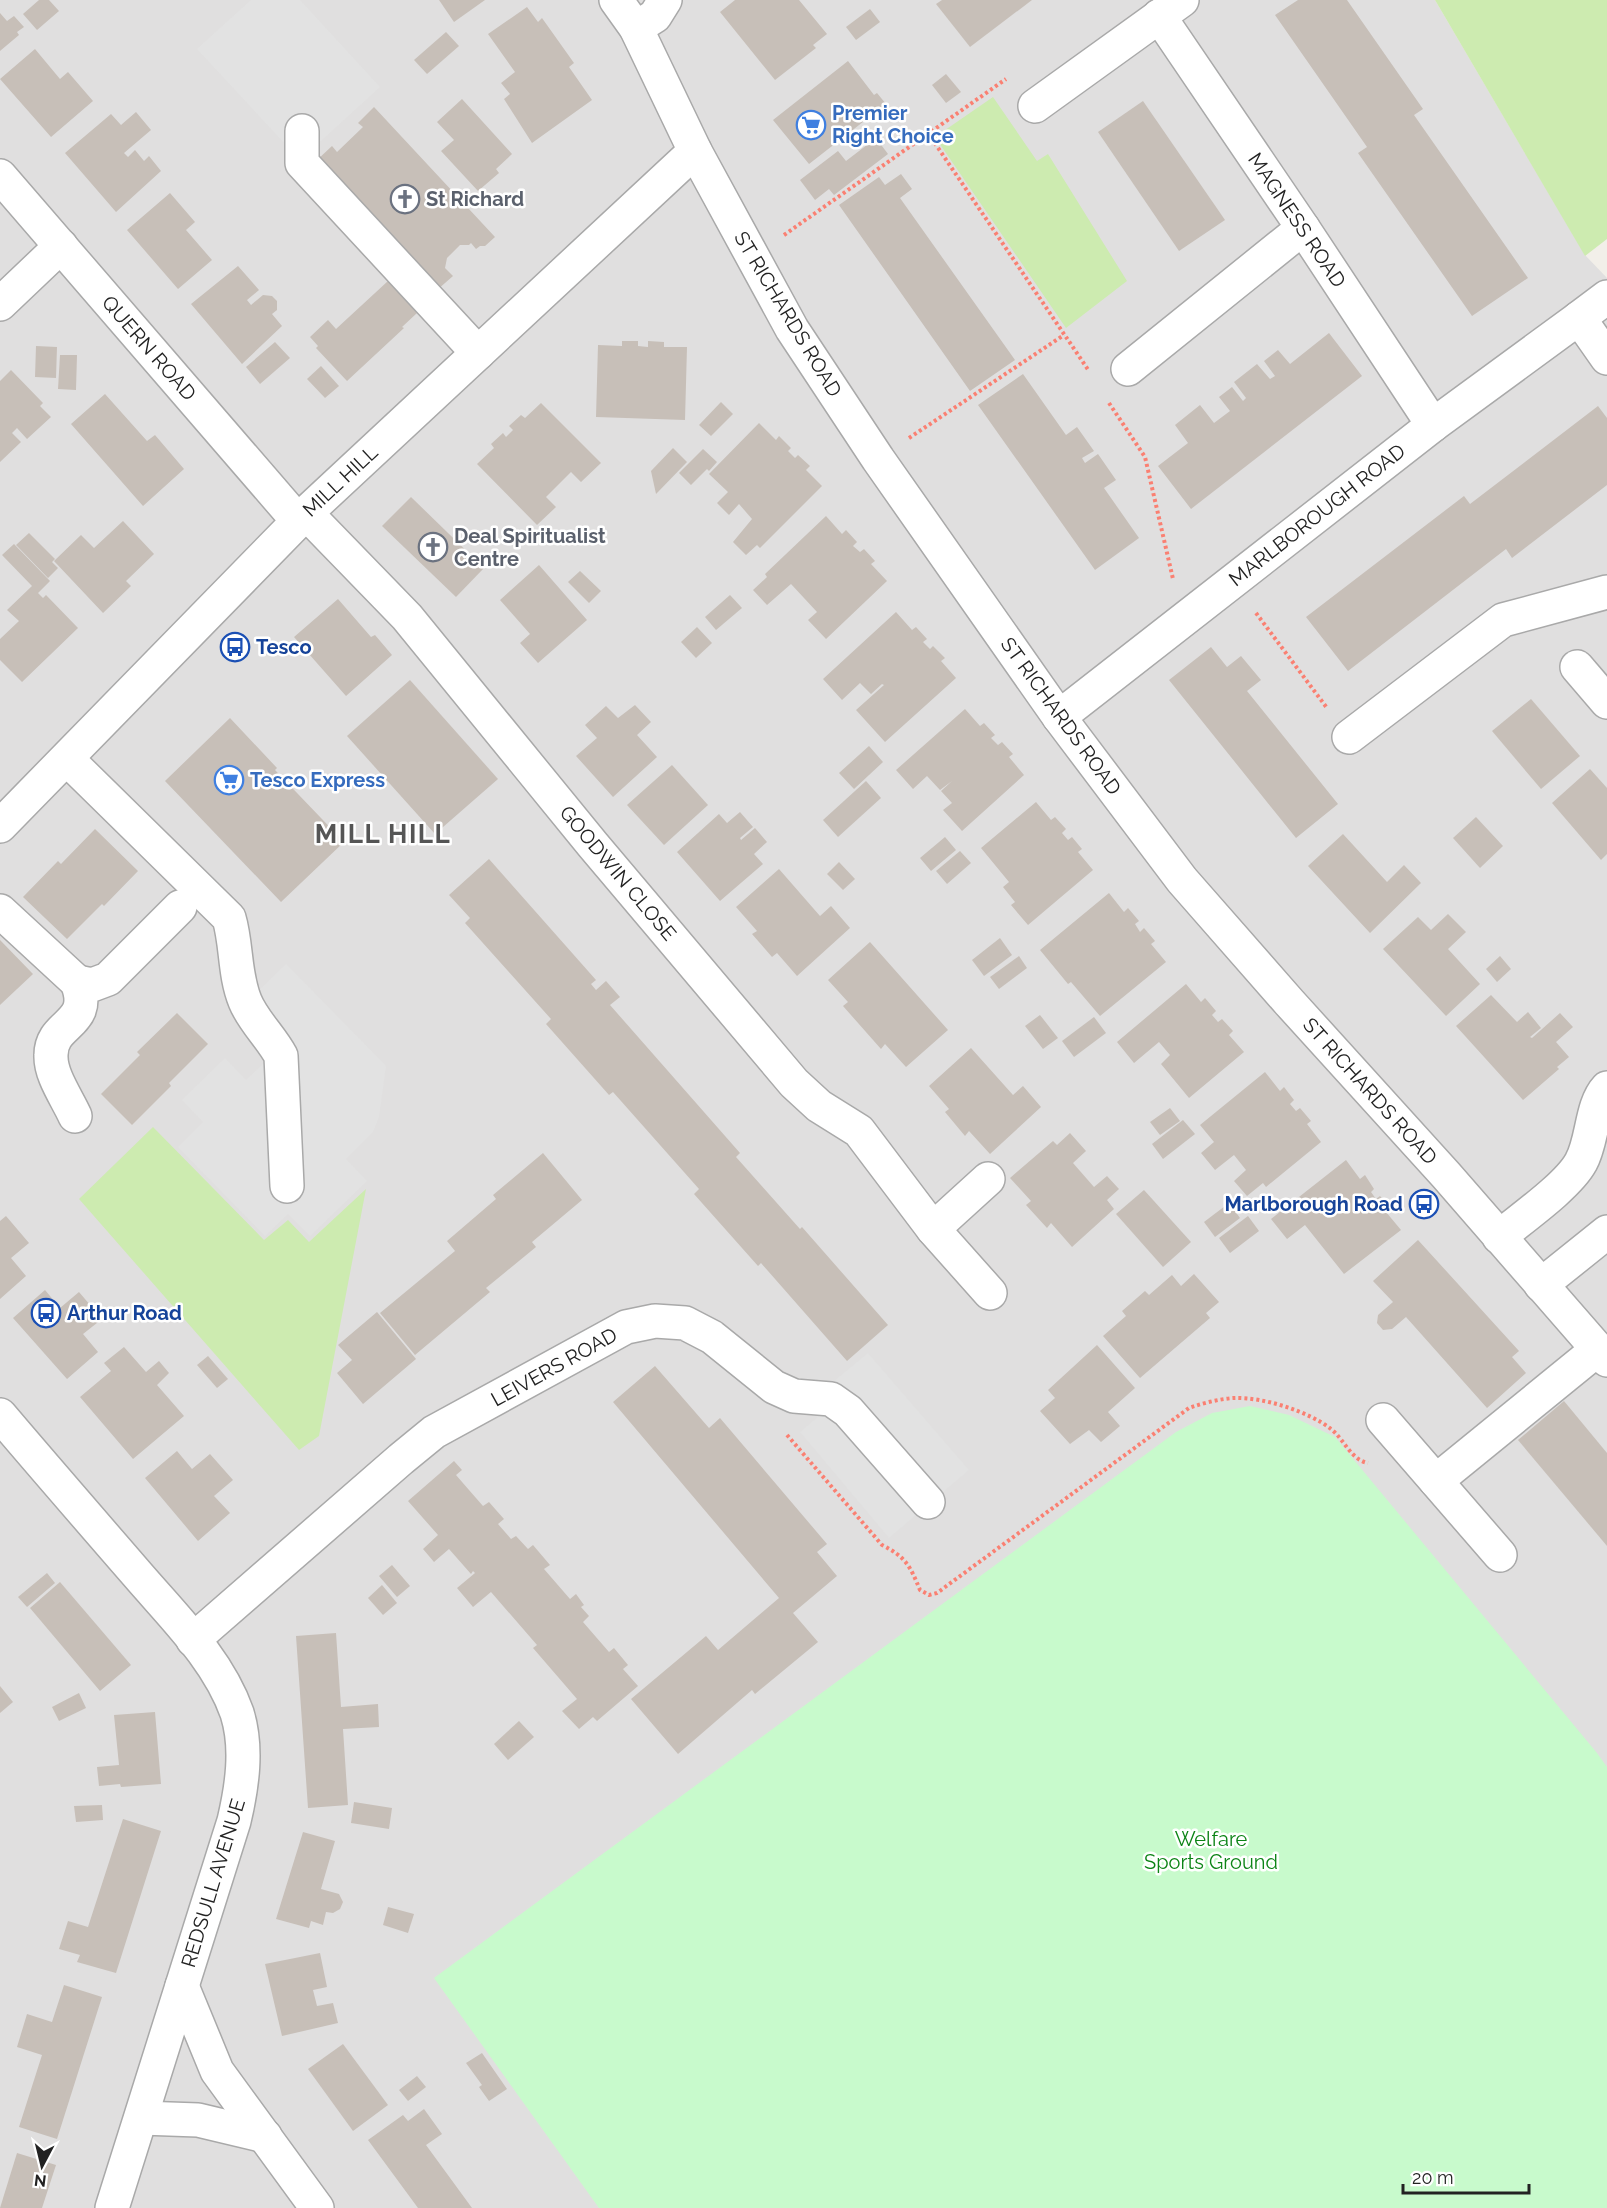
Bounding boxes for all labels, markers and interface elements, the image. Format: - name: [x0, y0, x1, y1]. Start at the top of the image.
- place label: Premier Right Choice: [832, 101, 954, 148]
- supermarket icon: Premier Right Choice: [795, 109, 827, 141]
- street label: MAGNESS ROAD: [1243, 148, 1351, 292]
- church icon: St Richard: [389, 183, 421, 215]
- place label: St Richard: [426, 187, 524, 211]
- street label: ST RICHARDS ROAD: [729, 227, 847, 401]
- street label: QUERN ROAD: [97, 291, 201, 405]
- street label: MARLBOROUGH ROAD: [1224, 439, 1410, 591]
- street label: MILL HILL: [298, 440, 383, 522]
- place label: Deal Spiritualist Centre: [454, 524, 606, 571]
- church icon: Deal Spiritualist Centre: [417, 531, 449, 563]
- bus stop icon: Tesco: [219, 631, 251, 663]
- street label: ST RICHARDS ROAD: [996, 633, 1126, 799]
- place label: Tesco: [256, 635, 312, 659]
- supermarket icon: Tesco Express: [213, 764, 245, 796]
- place label: Tesco Express: [250, 768, 385, 792]
- street label: GOODWIN CLOSE: [555, 801, 681, 945]
- district label: MILL HILL: [315, 819, 451, 849]
- street label: ST RICHARDS ROAD: [1298, 1013, 1442, 1169]
- bus stop icon: Marlborough Road: [1408, 1188, 1440, 1220]
- place label: Marlborough Road: [1224, 1192, 1403, 1216]
- bus stop icon: Arthur Road: [30, 1297, 62, 1329]
- place label: Arthur Road: [67, 1301, 182, 1325]
- street label: LEIVERS ROAD: [487, 1323, 621, 1411]
- street label: REDSULL AVENUE: [176, 1796, 250, 1970]
- park label: Welfare Sports Ground: [1144, 1827, 1278, 1874]
- north arrow: [12, 2136, 72, 2196]
- scale bar: [1403, 2157, 1529, 2195]
- text: 20 m: [1412, 2167, 1454, 2188]
- text: N: [33, 2170, 47, 2191]

